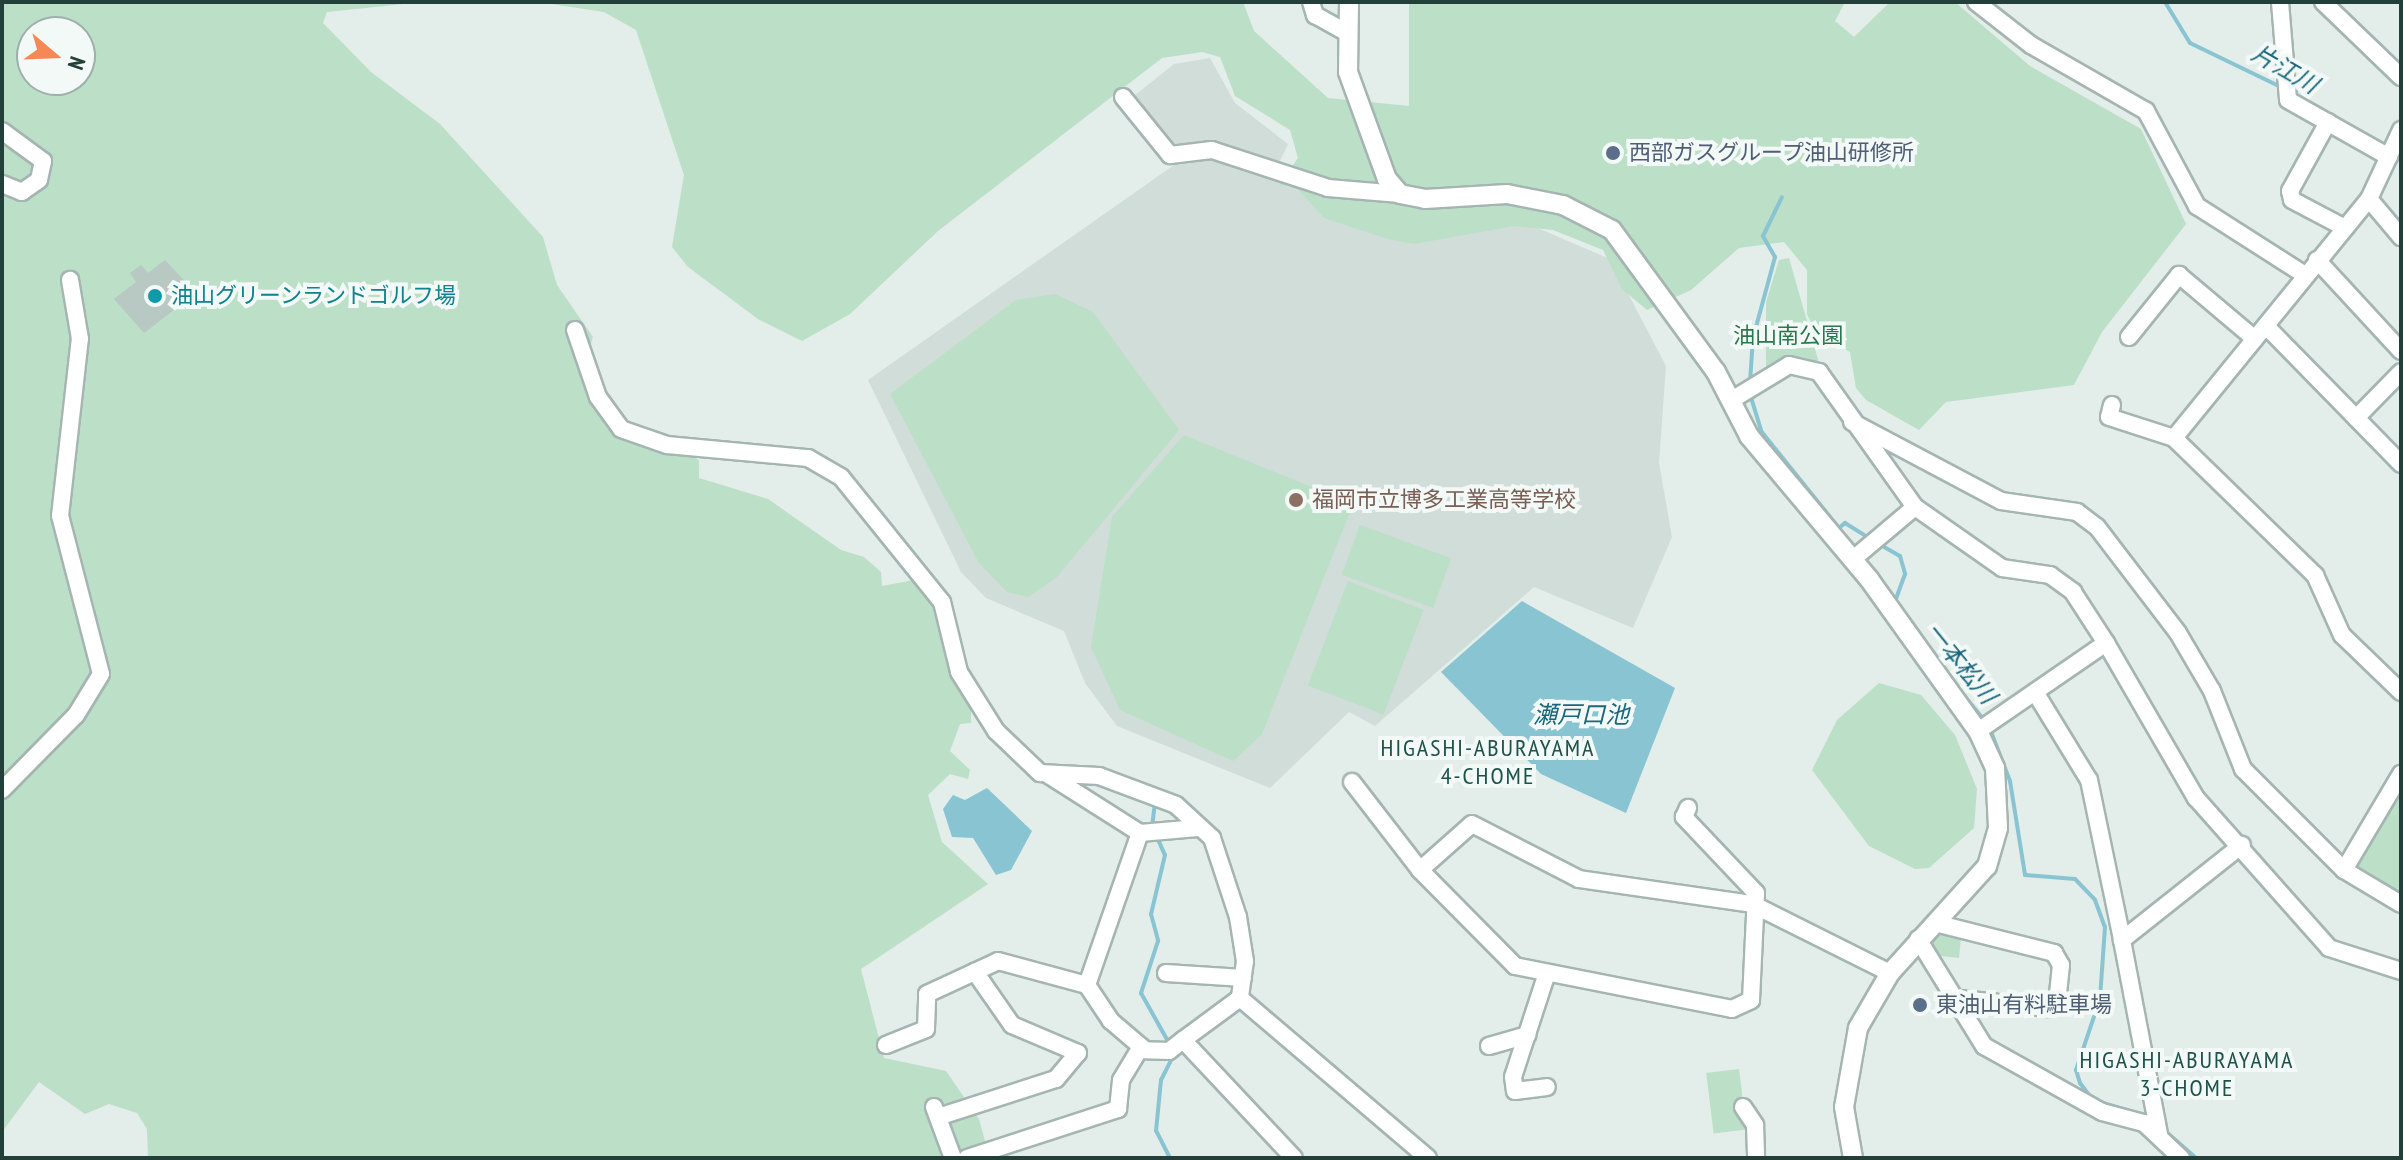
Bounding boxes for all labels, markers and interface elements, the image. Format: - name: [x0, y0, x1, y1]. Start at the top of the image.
- north arrow: [16, 16, 96, 96]
- water label: 片江川: [2247, 39, 2323, 99]
- text: N: [62, 53, 92, 73]
- place label: 西部ガスグループ油山研修所: [1629, 140, 1915, 166]
- marker: 西部ガスグループ油山研修所: [1604, 144, 1622, 162]
- place label: 油山グリーンランドゴルフ場: [171, 283, 457, 309]
- marker: 油山グリーンランドゴルフ場: [146, 287, 164, 305]
- park label: 油山南公園: [1733, 323, 1843, 349]
- place label: 福岡市立博多工業高等学校: [1312, 487, 1576, 513]
- marker: 福岡市立博多工業高等学校: [1287, 491, 1305, 509]
- water label: 一本松川: [1920, 617, 2002, 709]
- water label: 瀬戸口池: [1533, 701, 1629, 729]
- district label: HIGASHI-ABURAYAMA 4-CHOME: [1381, 734, 1595, 790]
- place label: 東油山有料駐車場: [1936, 992, 2112, 1018]
- marker: 東油山有料駐車場: [1911, 996, 1929, 1014]
- district label: HIGASHI-ABURAYAMA 3-CHOME: [2080, 1046, 2294, 1102]

